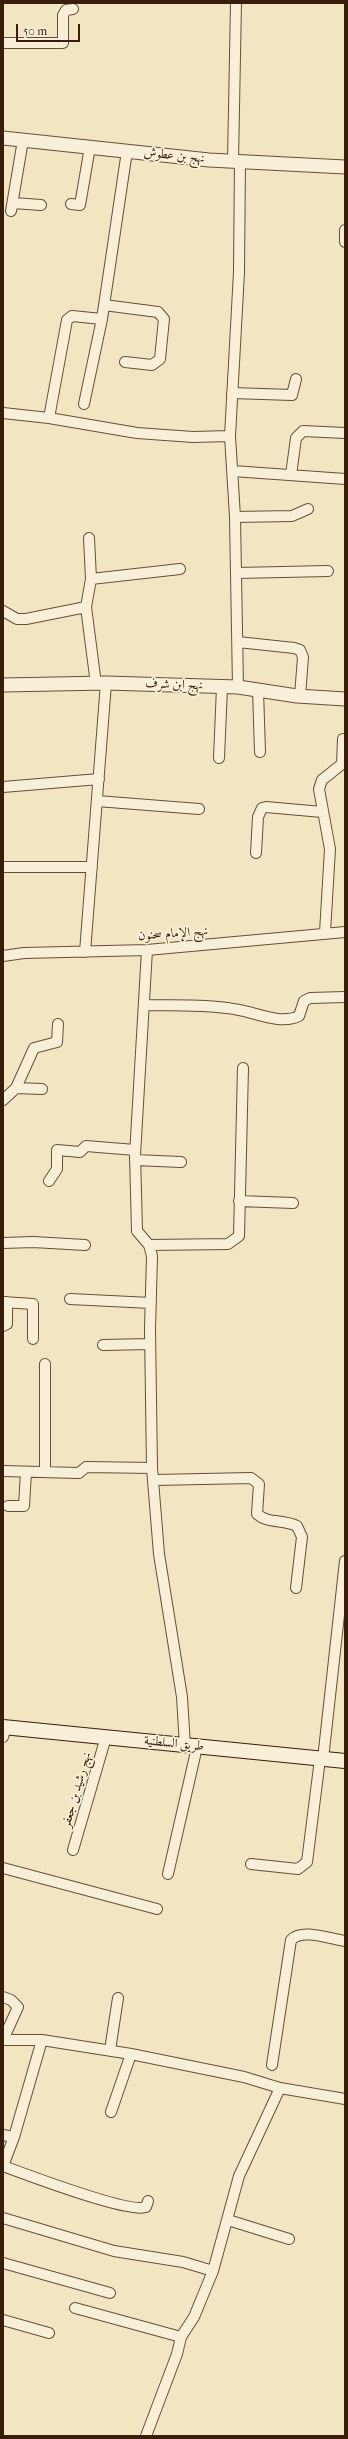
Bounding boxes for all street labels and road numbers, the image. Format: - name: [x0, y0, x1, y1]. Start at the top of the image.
- street label: نهج بن عطوش: [143, 145, 205, 167]
- street label: نهج ابن شرف: [145, 676, 203, 694]
- street label: نهج الإمام سحنون: [138, 924, 208, 944]
- street label: طريق السلطنية: [143, 1733, 205, 1755]
- street label: نهج رشيد بن جعفر: [59, 1750, 95, 1830]

